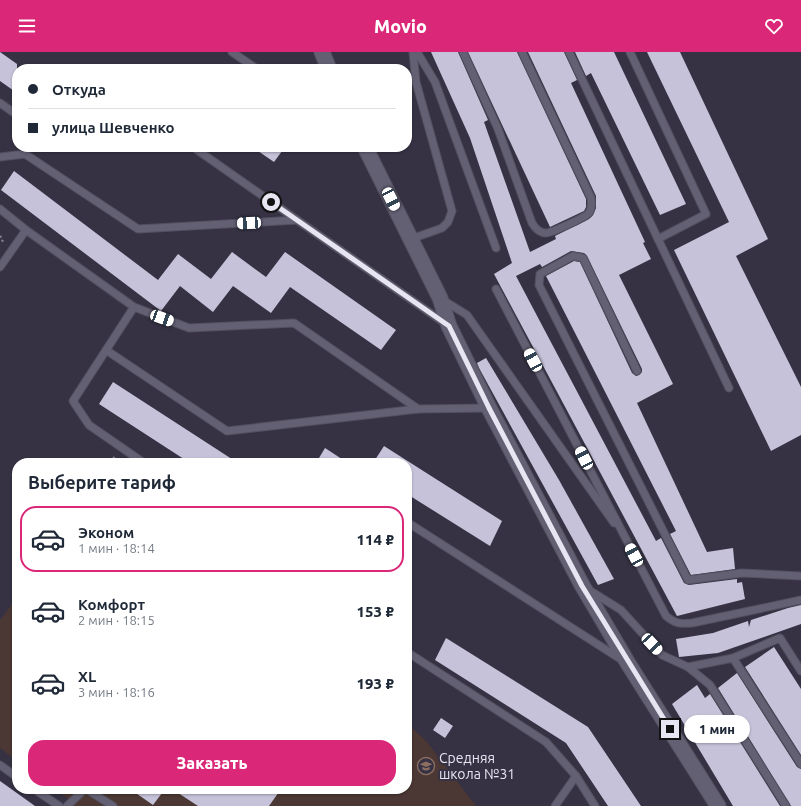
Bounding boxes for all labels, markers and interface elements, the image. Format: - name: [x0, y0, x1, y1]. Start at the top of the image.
- icon: menu: [16, 15, 38, 37]
- icon: heart: [763, 15, 785, 37]
- text: Movio: [374, 16, 427, 36]
- text: Откуда: [52, 81, 106, 98]
- text: улица Шевченко: [52, 119, 175, 136]
- car: [380, 186, 402, 212]
- route start: [262, 193, 280, 211]
- car: [237, 216, 261, 230]
- car: [149, 308, 175, 328]
- car: [522, 347, 544, 373]
- car: [573, 445, 595, 471]
- text: Выберите тариф: [28, 472, 176, 492]
- icon: car: [30, 521, 66, 557]
- text: Эконом: [78, 524, 134, 541]
- text: 114 ₽: [357, 531, 394, 548]
- text: 1 мин · 18:14: [78, 541, 155, 555]
- car: [623, 542, 645, 568]
- icon: car: [30, 593, 66, 629]
- text: Комфорт: [78, 596, 145, 613]
- text: 153 ₽: [357, 603, 394, 620]
- text: 2 мин · 18:15: [78, 613, 155, 627]
- car: [639, 631, 665, 657]
- icon: car: [30, 665, 66, 701]
- text: XL: [78, 668, 96, 685]
- text: 193 ₽: [357, 675, 394, 692]
- text: 3 мин · 18:16: [78, 685, 155, 699]
- callout: 1 мин: [684, 715, 750, 743]
- route end: [661, 720, 679, 738]
- text: 1 мин: [699, 722, 735, 736]
- button: Заказать: [28, 740, 396, 786]
- place label: Средняя школа №31: [439, 750, 515, 782]
- school or university icon: Средняя школа №31: [416, 756, 436, 776]

